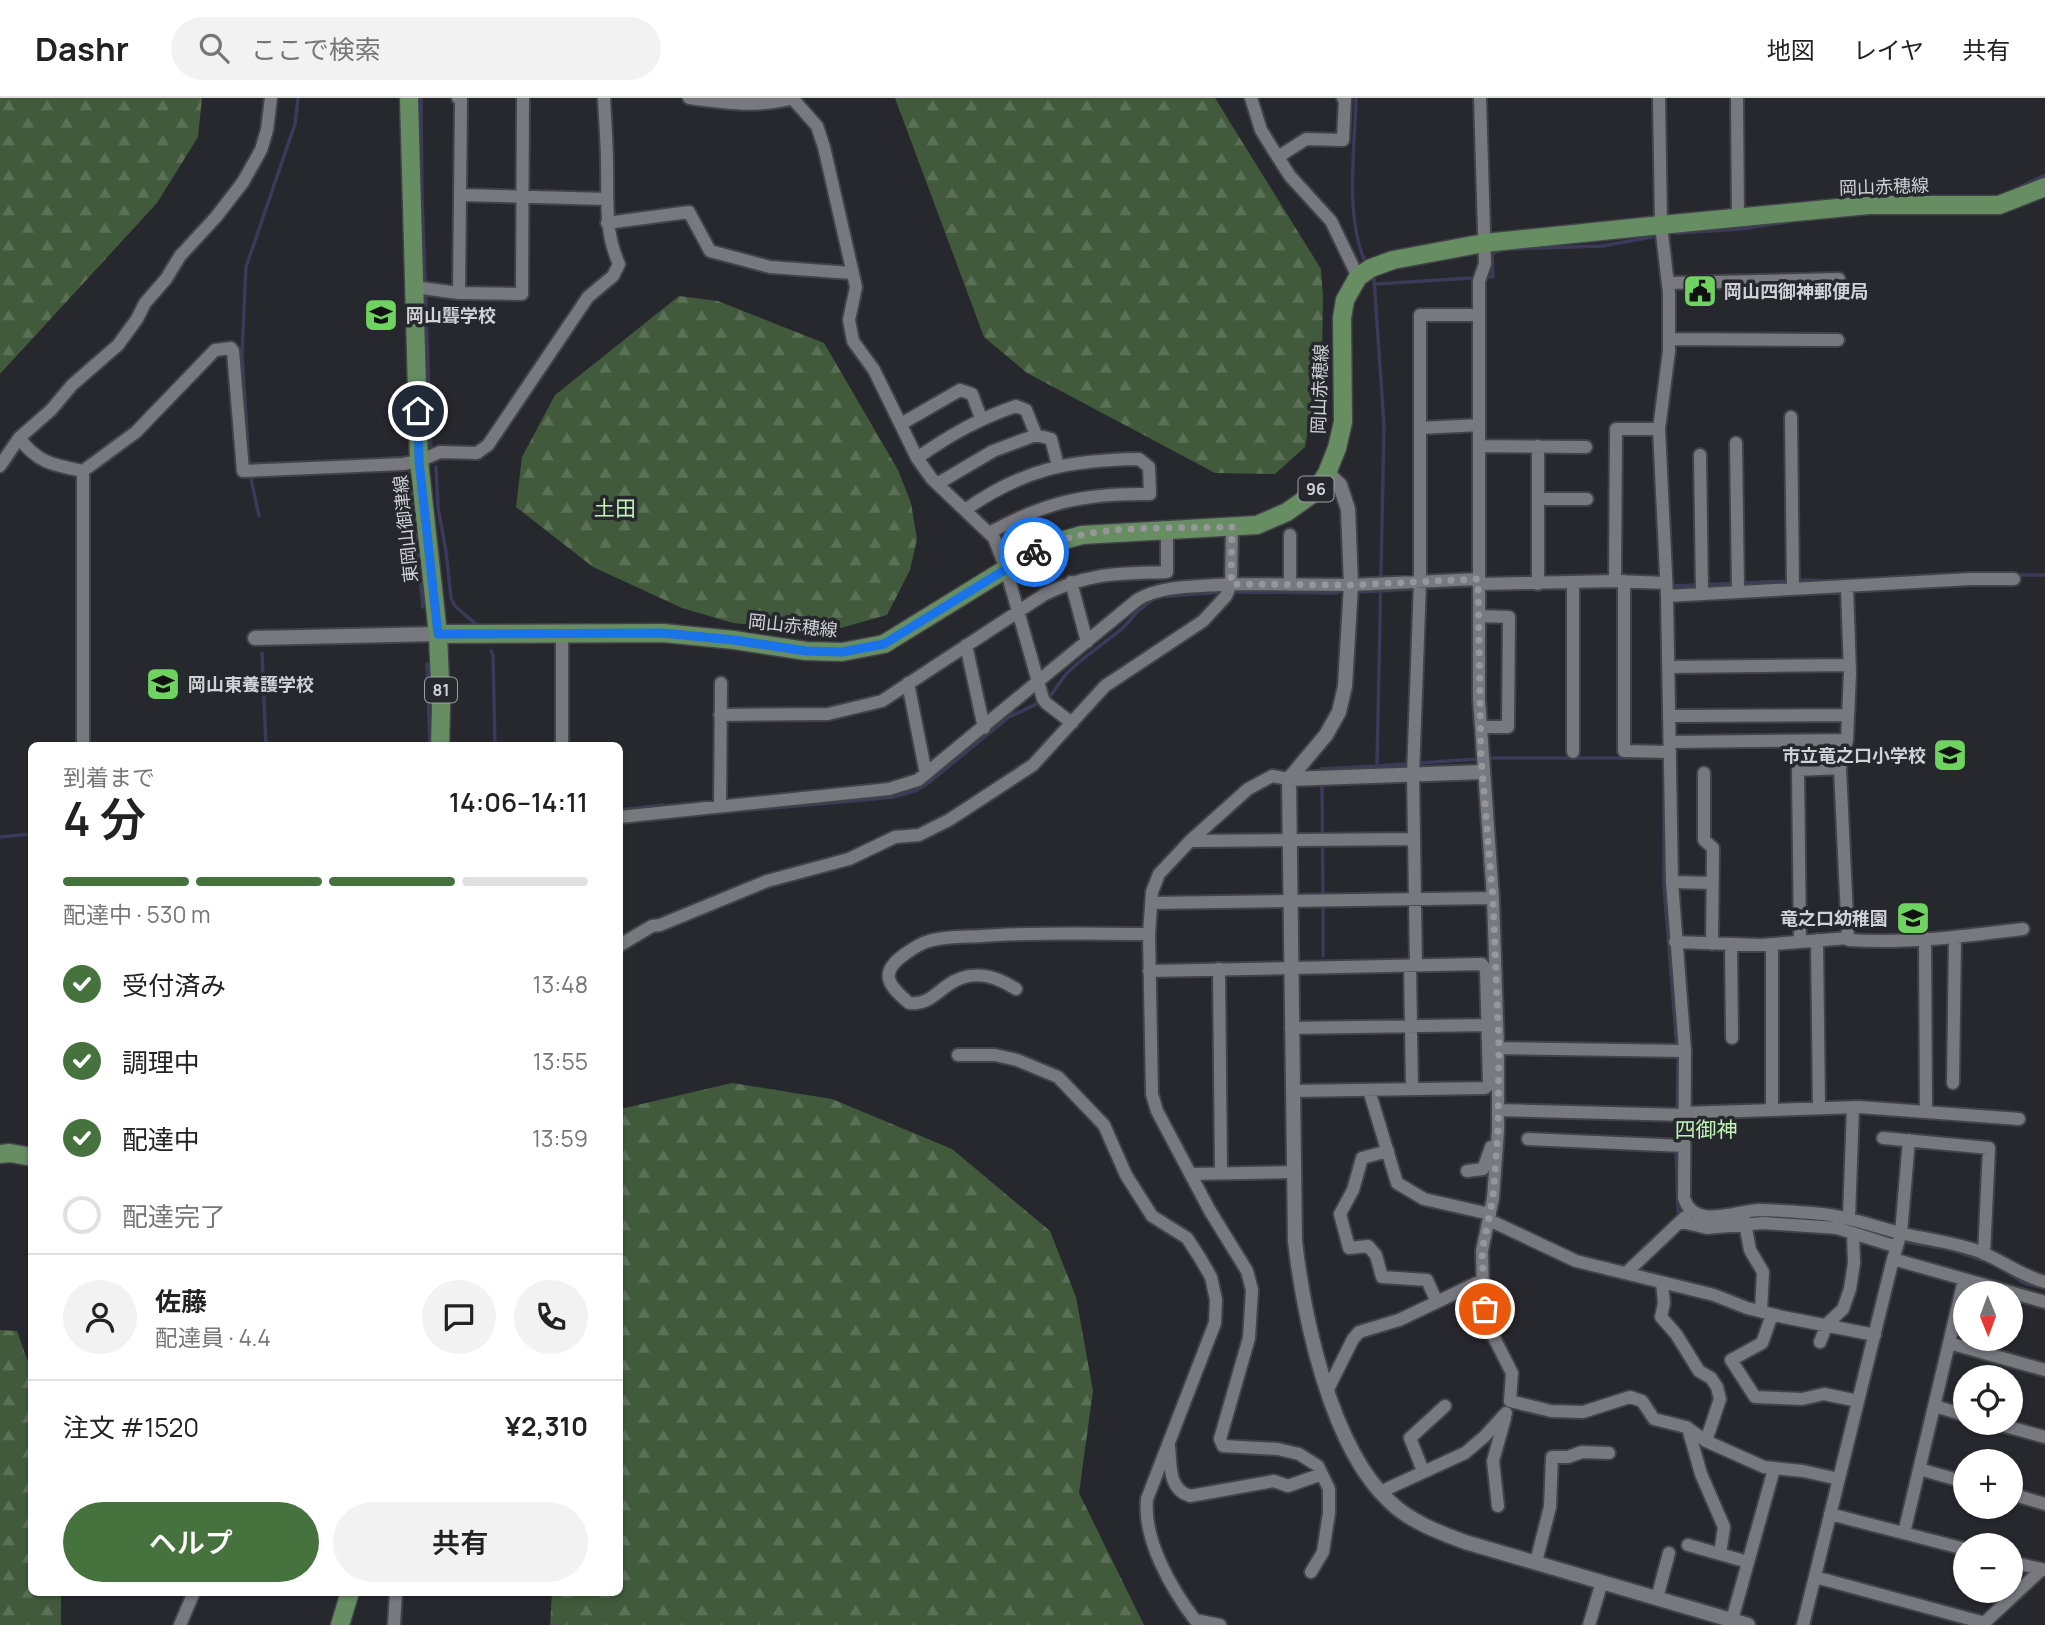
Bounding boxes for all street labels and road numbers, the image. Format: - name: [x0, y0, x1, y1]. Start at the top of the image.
- street label: 岡山赤穂線: [1839, 172, 1929, 200]
- street label: 岡山赤穂線: [1305, 344, 1333, 434]
- street label: 東岡山御津線: [387, 474, 423, 584]
- road number: 96: [1298, 476, 1334, 502]
- street label: 岡山赤穂線: [747, 608, 839, 642]
- road number: 81: [425, 678, 457, 702]

